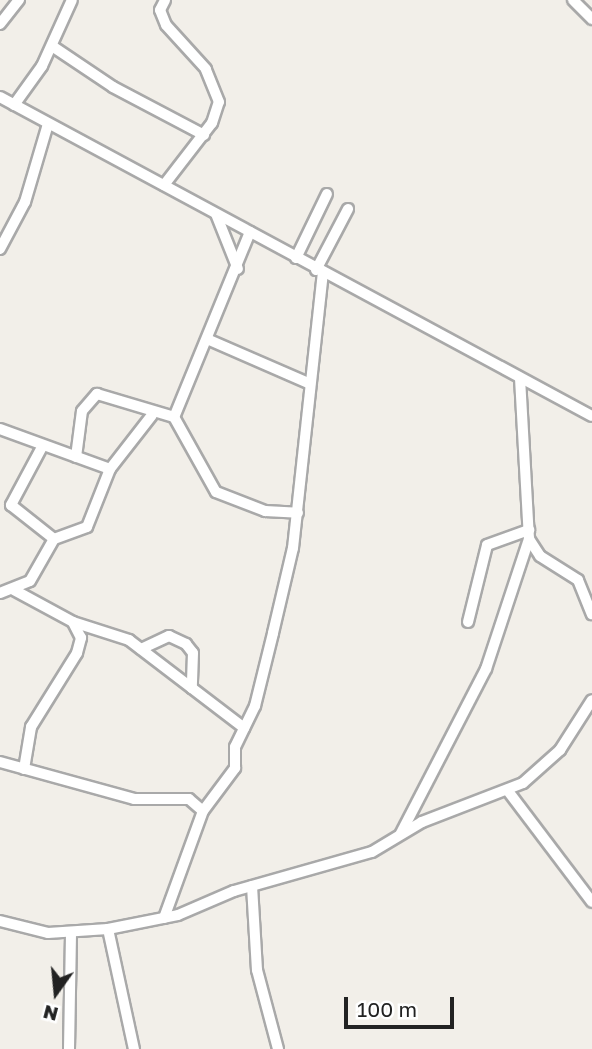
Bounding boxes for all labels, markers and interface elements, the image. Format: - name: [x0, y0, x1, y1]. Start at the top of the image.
- north arrow: [21, 958, 91, 1028]
- scale bar: [347, 982, 457, 1026]
- text: 100 m: [357, 996, 417, 1022]
- text: N: [40, 1001, 60, 1027]

